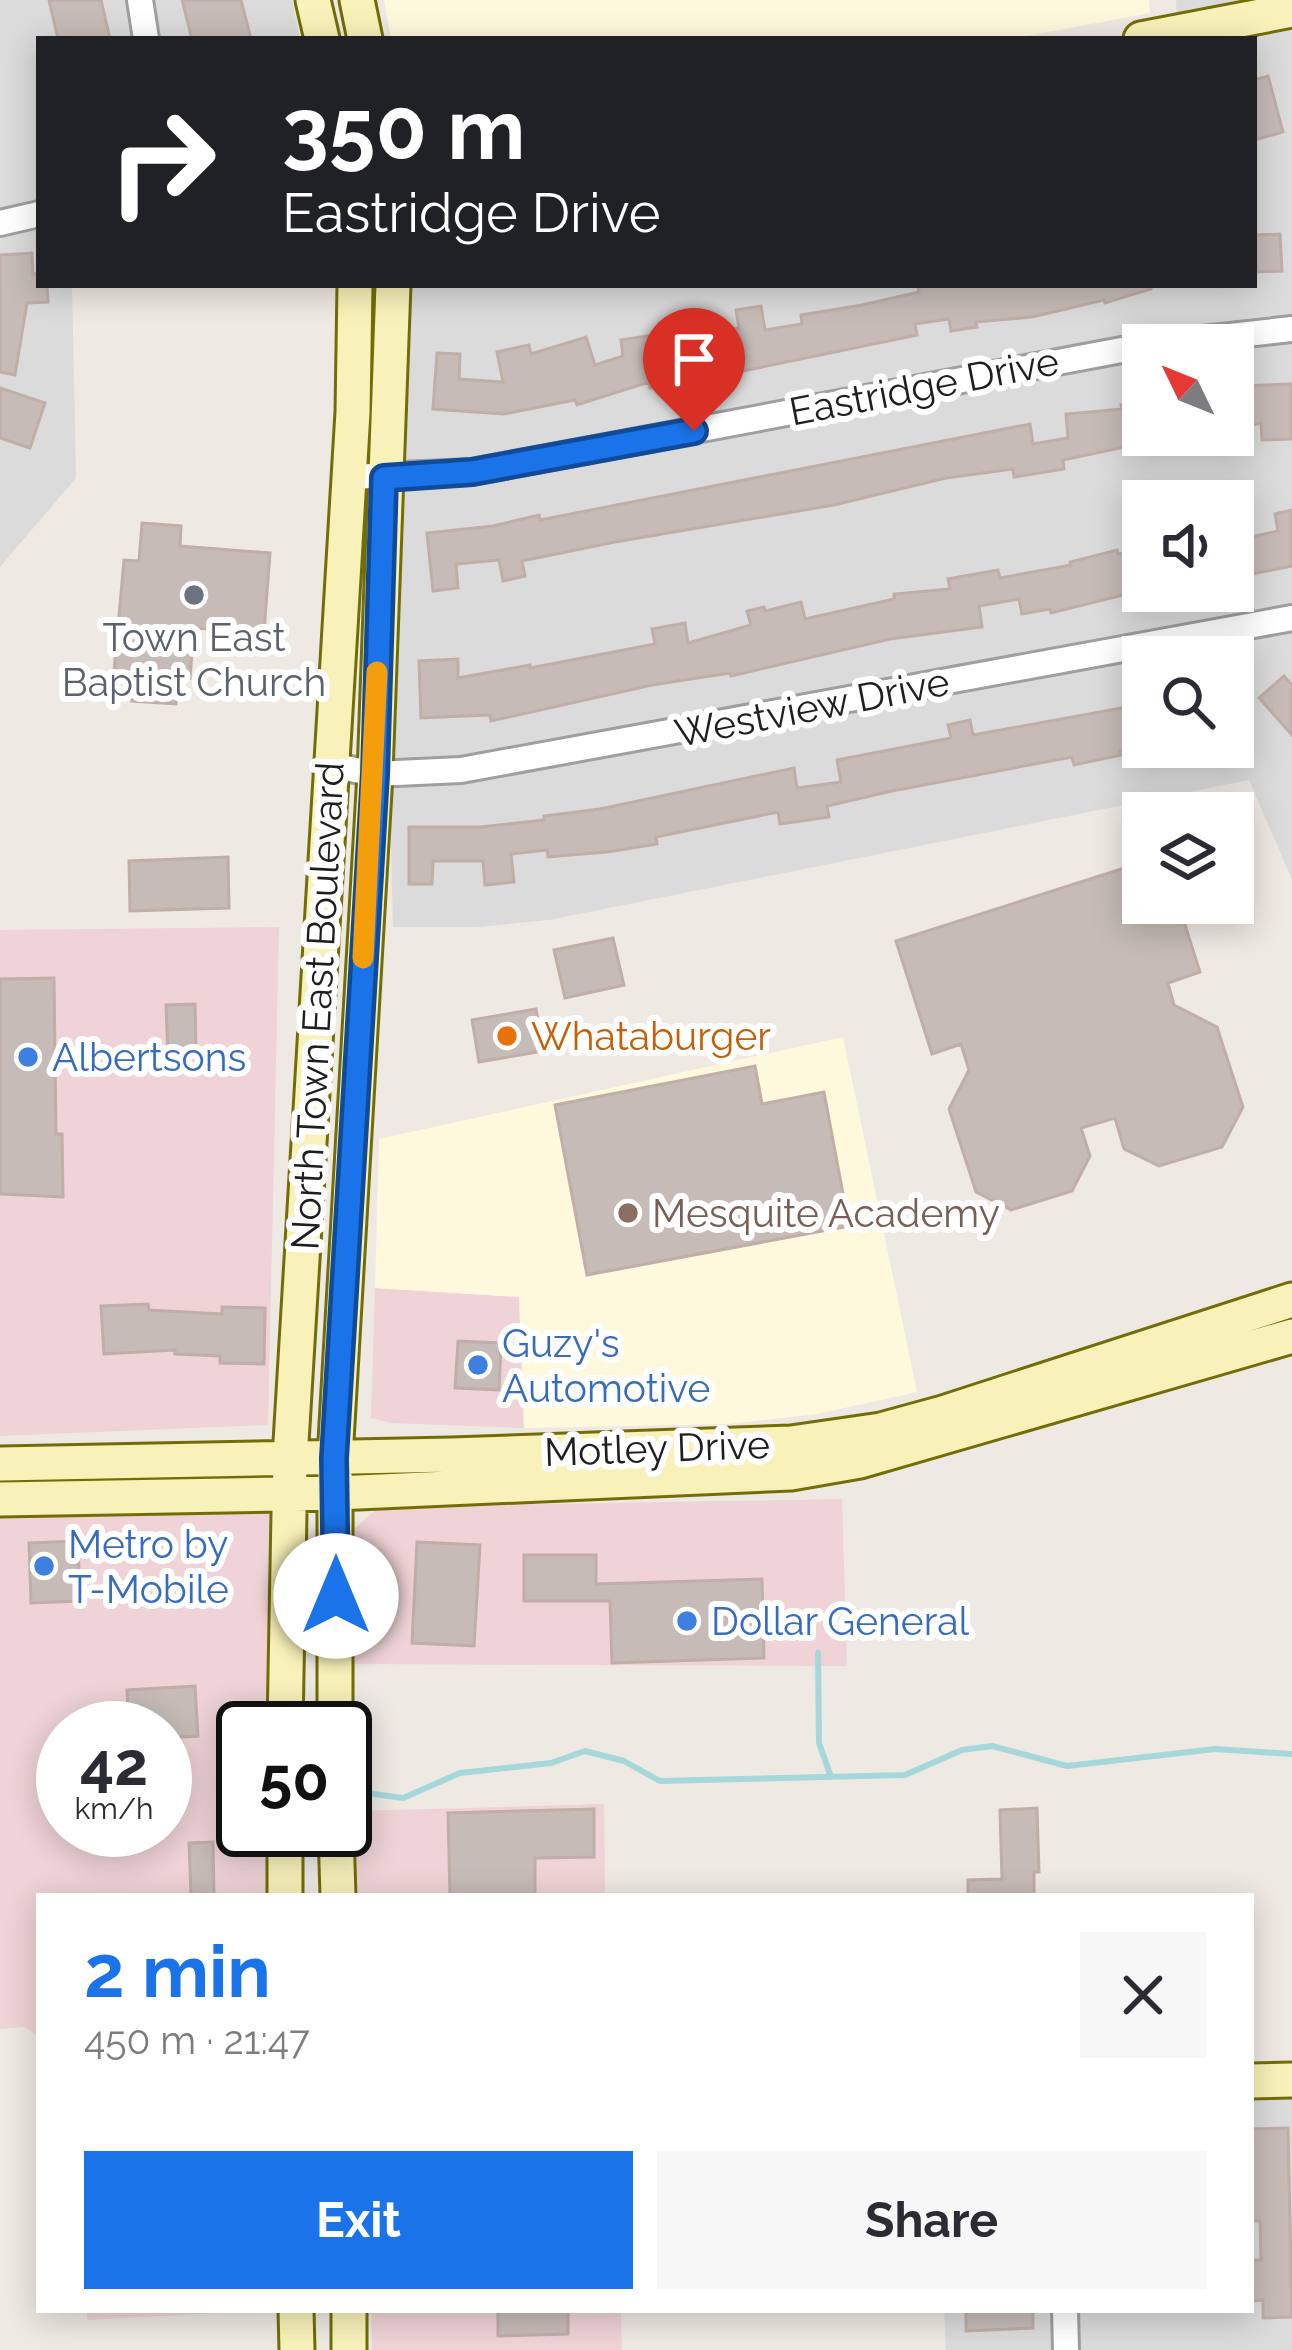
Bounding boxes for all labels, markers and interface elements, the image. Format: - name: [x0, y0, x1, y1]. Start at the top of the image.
- text: 350 m: [282, 80, 525, 179]
- icon: right: [84, 84, 240, 240]
- text: Eastridge Drive: [282, 181, 660, 245]
- pin: [643, 308, 745, 431]
- north arrow: [1122, 324, 1254, 456]
- map controls: [1122, 324, 1254, 924]
- icon: arrive: [661, 326, 727, 392]
- street label: Eastridge Drive: [785, 337, 1063, 435]
- button: sound: [1122, 480, 1254, 612]
- marker: Town East Baptist Church: [181, 582, 207, 608]
- place label: Town East Baptist Church: [62, 614, 326, 705]
- button: search: [1122, 636, 1254, 768]
- street label: Westview Drive: [671, 658, 953, 756]
- street label: North Town East Boulevard: [281, 761, 353, 1251]
- button: layers: [1122, 792, 1254, 924]
- place label: Whataburger: [531, 1013, 771, 1059]
- marker: Whataburger: [494, 1023, 520, 1049]
- place label: Albertsons: [52, 1034, 246, 1080]
- marker: Albertsons: [15, 1044, 41, 1070]
- place label: Mesquite Academy: [652, 1190, 1000, 1236]
- marker: Mesquite Academy: [615, 1200, 641, 1226]
- place label: Guzy's Automotive: [502, 1320, 710, 1411]
- marker: Guzy's Automotive: [465, 1352, 491, 1378]
- street label: Motley Drive: [543, 1421, 771, 1475]
- place label: Metro by T-Mobile: [68, 1521, 229, 1612]
- position arrow: [273, 1533, 399, 1659]
- marker: Metro by T-Mobile: [31, 1553, 57, 1579]
- place label: Dollar General: [711, 1598, 970, 1644]
- marker: Dollar General: [674, 1608, 700, 1634]
- speed limit sign: 50: [216, 1701, 372, 1857]
- text: 42: [80, 1729, 148, 1799]
- text: km/h: [74, 1791, 154, 1826]
- text: 2 min: [84, 1929, 271, 2014]
- button: close: [1080, 1932, 1206, 2058]
- text: 450 m · 21:47: [84, 2017, 310, 2063]
- button: Exit: [84, 2151, 633, 2289]
- button: Share: [657, 2151, 1206, 2289]

